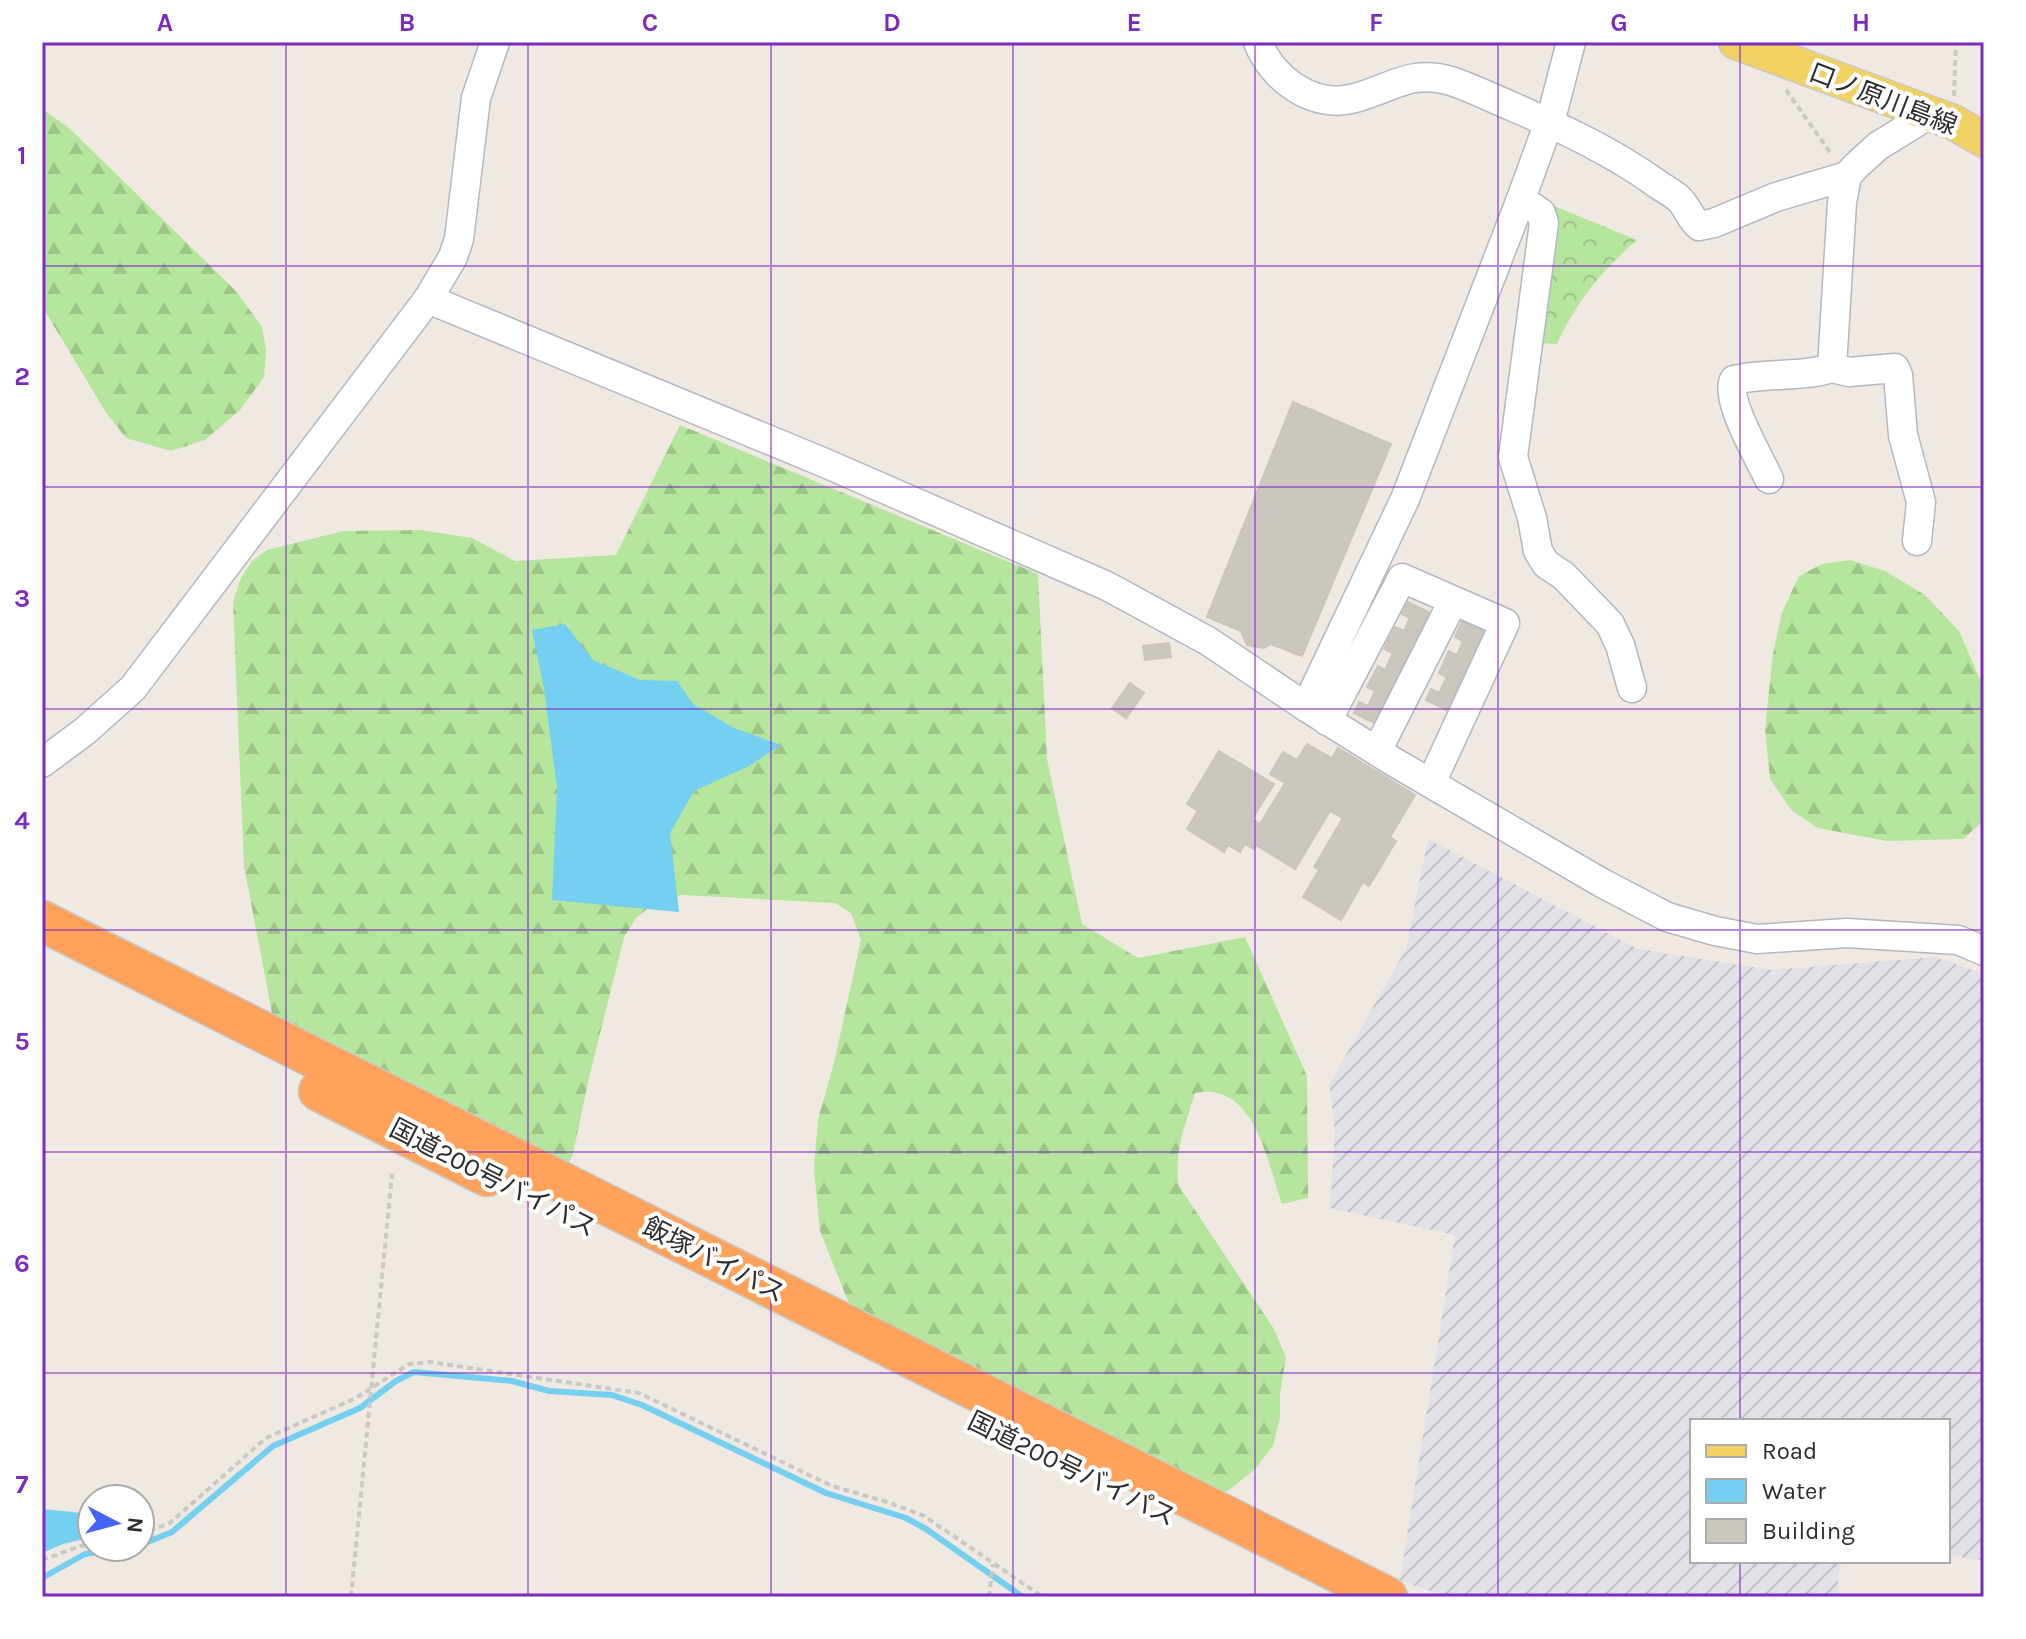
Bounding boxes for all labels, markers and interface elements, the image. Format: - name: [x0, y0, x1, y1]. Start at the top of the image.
- text: A: [157, 7, 173, 38]
- text: B: [399, 7, 415, 38]
- text: C: [642, 7, 658, 38]
- text: D: [883, 7, 901, 38]
- text: E: [1126, 7, 1142, 38]
- text: F: [1369, 7, 1383, 38]
- text: G: [1610, 7, 1628, 38]
- text: H: [1852, 7, 1870, 38]
- street label: 口ノ原川島線: [1805, 57, 1961, 141]
- text: 1: [17, 140, 27, 171]
- text: 2: [14, 361, 30, 392]
- text: 3: [14, 583, 30, 614]
- text: 4: [14, 805, 30, 836]
- text: 5: [14, 1026, 30, 1057]
- street label: 国道200号バイパス: [385, 1113, 601, 1243]
- street label: 飯塚バイパス: [638, 1211, 790, 1309]
- text: 6: [14, 1248, 30, 1279]
- street label: 国道200号バイパス: [963, 1405, 1181, 1533]
- legend: [1690, 1419, 1950, 1563]
- text: Road: [1762, 1437, 1817, 1465]
- text: 7: [16, 1469, 29, 1500]
- text: Water: [1762, 1477, 1826, 1505]
- north arrow: [76, 1483, 156, 1563]
- text: N: [121, 1516, 149, 1534]
- text: Building: [1762, 1517, 1855, 1545]

